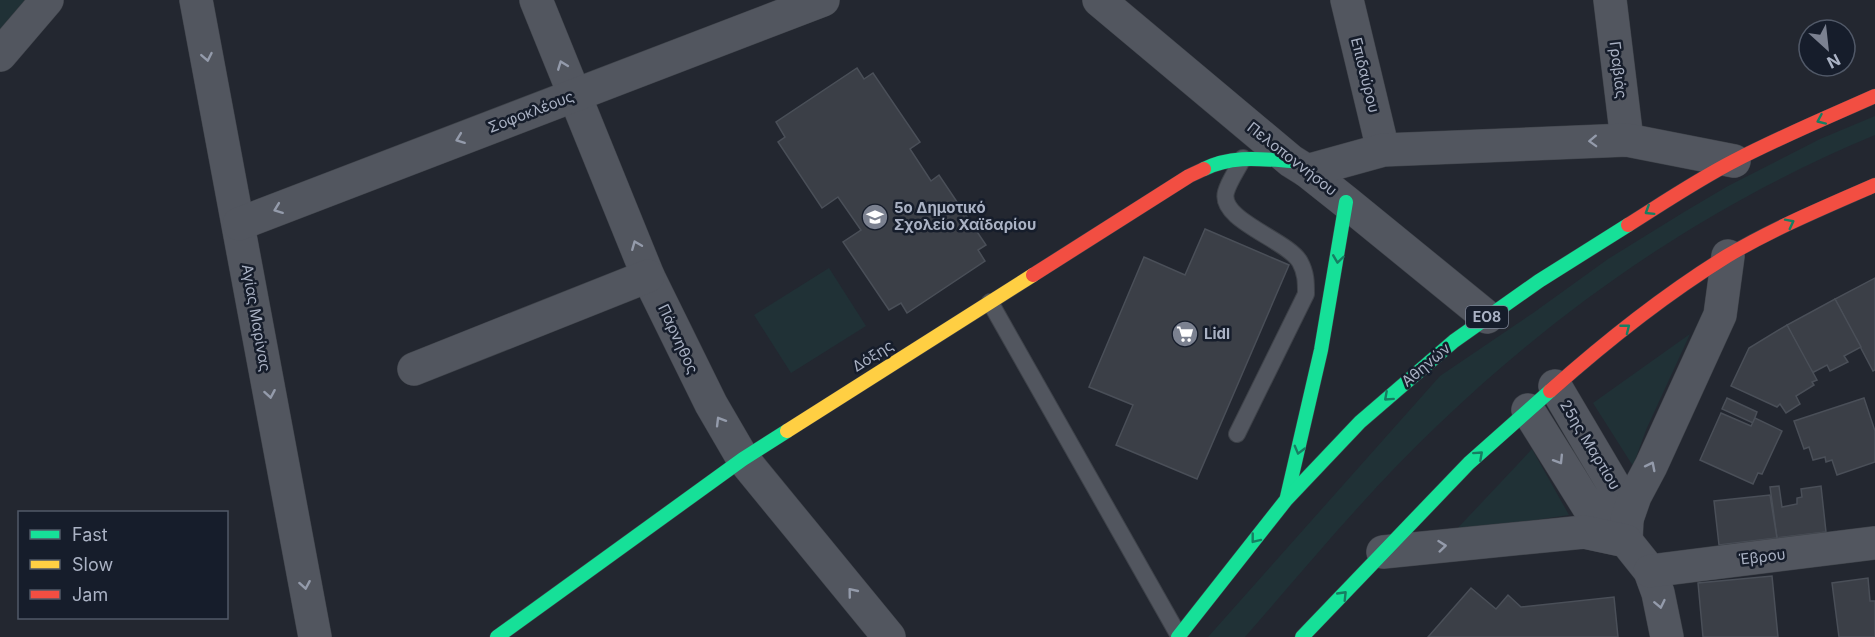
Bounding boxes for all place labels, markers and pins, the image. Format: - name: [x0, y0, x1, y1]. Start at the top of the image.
- place label: 5ο Δημοτικό Σχολείο Χαϊδαρίου: [894, 198, 1036, 234]
- school or university icon: 5ο Δημοτικό Σχολείο Χαϊδαρίου: [860, 202, 890, 232]
- supermarket icon: Lidl: [1170, 319, 1200, 349]
- place label: Lidl: [1204, 324, 1230, 343]

